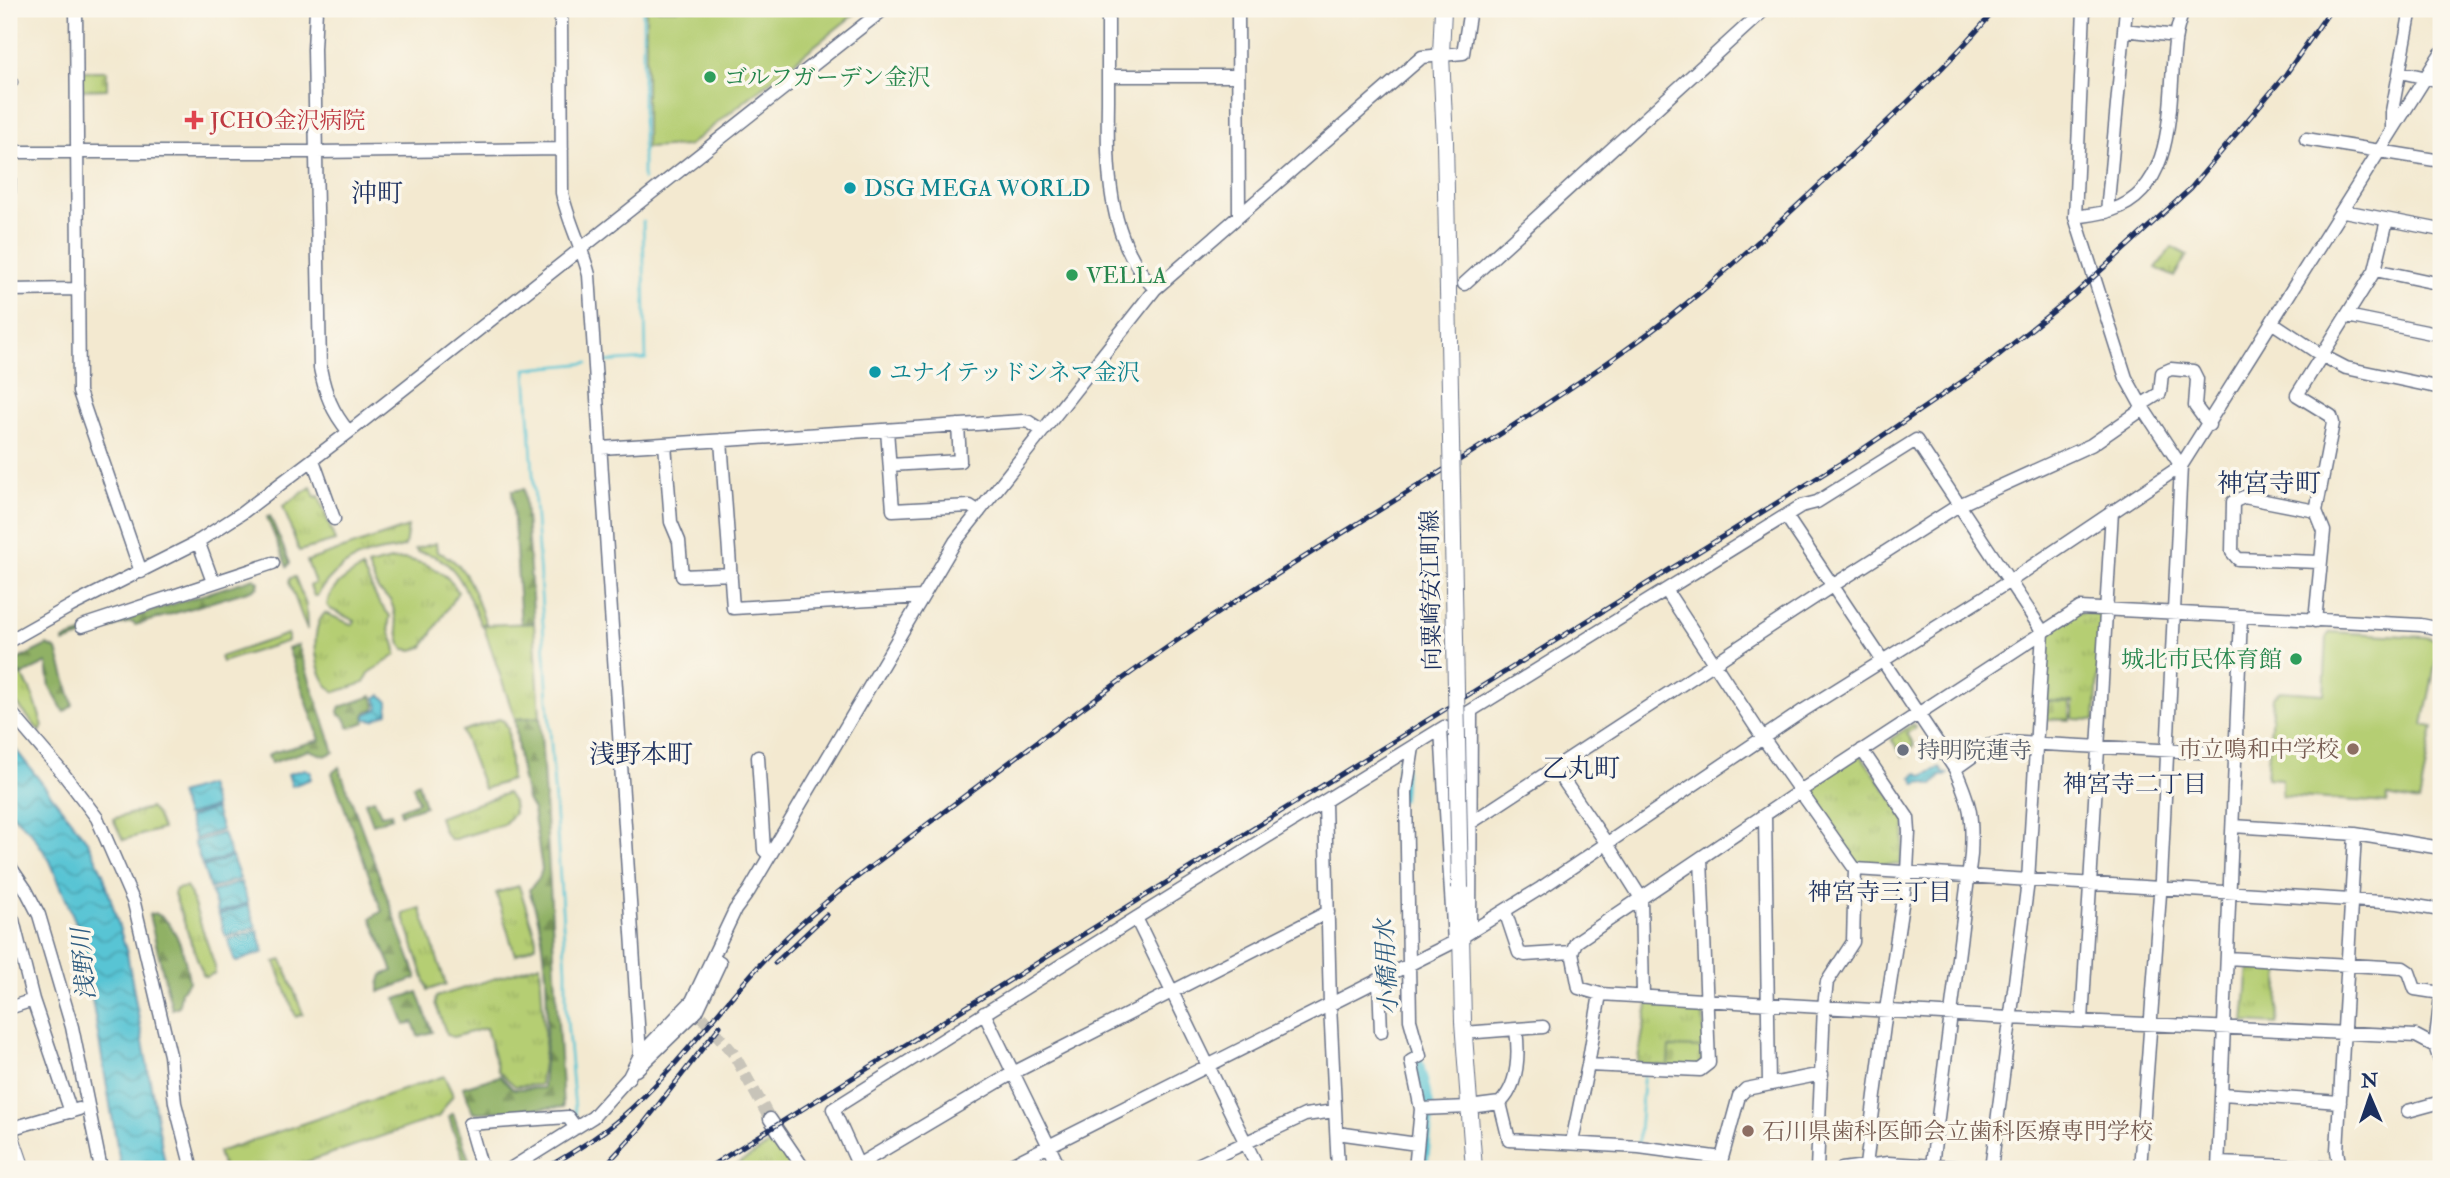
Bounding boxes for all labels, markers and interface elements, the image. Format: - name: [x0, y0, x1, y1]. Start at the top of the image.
- place label: ゴルフガーデン金沢: [724, 63, 930, 92]
- marker: ゴルフガーデン金沢: [702, 69, 718, 85]
- place label: JCHO金沢病院: [209, 106, 365, 135]
- marker: JCHO金沢病院: [184, 110, 204, 130]
- place label: DSG MEGA WORLD: [864, 174, 1091, 203]
- district label: 沖町: [351, 178, 403, 210]
- marker: DSG MEGA WORLD: [842, 180, 858, 196]
- place label: VELLA: [1086, 261, 1168, 290]
- marker: VELLA: [1064, 267, 1080, 283]
- place label: ユナイテッドシネマ金沢: [889, 358, 1140, 387]
- marker: ユナイテッドシネマ金沢: [867, 364, 883, 380]
- district label: 神宮寺町: [2217, 468, 2321, 500]
- street label: 向粟崎安江町線: [1415, 509, 1447, 671]
- place label: 城北市民体育館: [2121, 645, 2282, 674]
- marker: 城北市民体育館: [2288, 651, 2304, 667]
- place label: 市立鳴和中学校: [2178, 735, 2339, 764]
- place label: 持明院蓮寺: [1917, 736, 2032, 765]
- district label: 浅野本町: [589, 739, 693, 771]
- marker: 市立鳴和中学校: [2345, 741, 2361, 757]
- marker: 持明院蓮寺: [1895, 742, 1911, 758]
- district label: 乙丸町: [1542, 753, 1620, 785]
- district label: 神宮寺二丁目: [2063, 769, 2207, 800]
- district label: 神宮寺三丁目: [1808, 877, 1952, 908]
- water label: 小橋用水: [1369, 916, 1405, 1016]
- water label: 浅野川: [65, 924, 103, 1001]
- north arrow: [2334, 1062, 2404, 1132]
- text: N: [2360, 1069, 2379, 1093]
- place label: 石川県歯科医師会立歯科医療専門学校: [1762, 1117, 2153, 1146]
- marker: 石川県歯科医師会立歯科医療専門学校: [1740, 1123, 1756, 1139]

